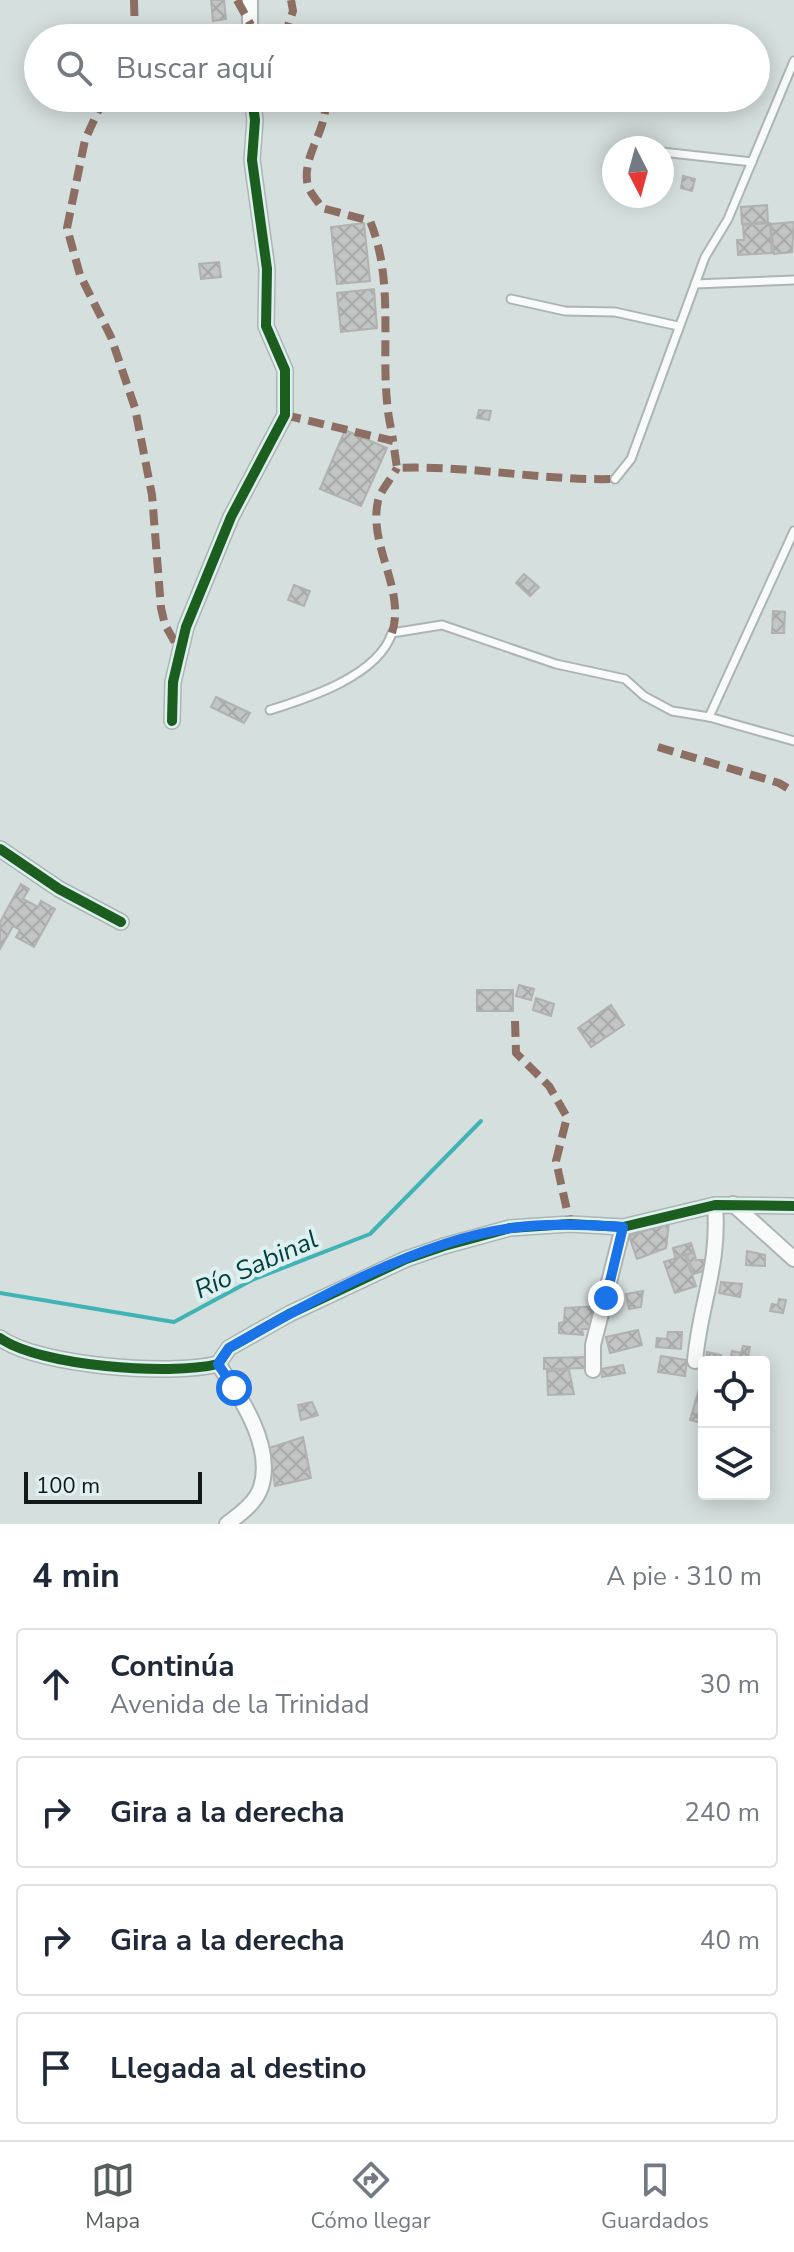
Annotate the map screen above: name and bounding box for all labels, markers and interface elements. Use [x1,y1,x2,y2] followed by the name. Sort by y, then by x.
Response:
[24,24,770,112] search box
[52,46,96,90] icon: search
[116,48,273,89] text: Buscar aquí
[602,136,674,208] north arrow
[189,1222,324,1307] water label: Río Sabinal
[588,1280,624,1316] route end
[698,1356,770,1500] map controls
[698,1356,770,1428] button: locate
[216,1370,252,1406] route start
[698,1428,770,1500] button: layers
[24,1468,202,1504] scale bar
[36,1471,100,1501] text: 100 m
[32,1553,120,1599] text: 4 min
[606,1559,762,1594] text: A pie · 310 m
[110,1646,235,1687] text: Continúa
[34,1662,78,1706] icon: ahead
[700,1667,760,1702] text: 30 m
[110,1687,369,1722] text: Avenida de la Trinidad
[34,1790,78,1834] icon: right
[110,1792,345,1833] text: Gira a la derecha
[684,1795,760,1830] text: 240 m
[34,1918,78,1962] icon: right
[110,1920,345,1961] text: Gira a la derecha
[700,1923,760,1958] text: 40 m
[34,2046,78,2090] icon: arrive
[110,2048,366,2089] text: Llegada al destino
[85,2158,140,2236] tab: Mapa
[311,2158,431,2236] tab: Cómo llegar
[601,2158,709,2236] tab: Guardados

